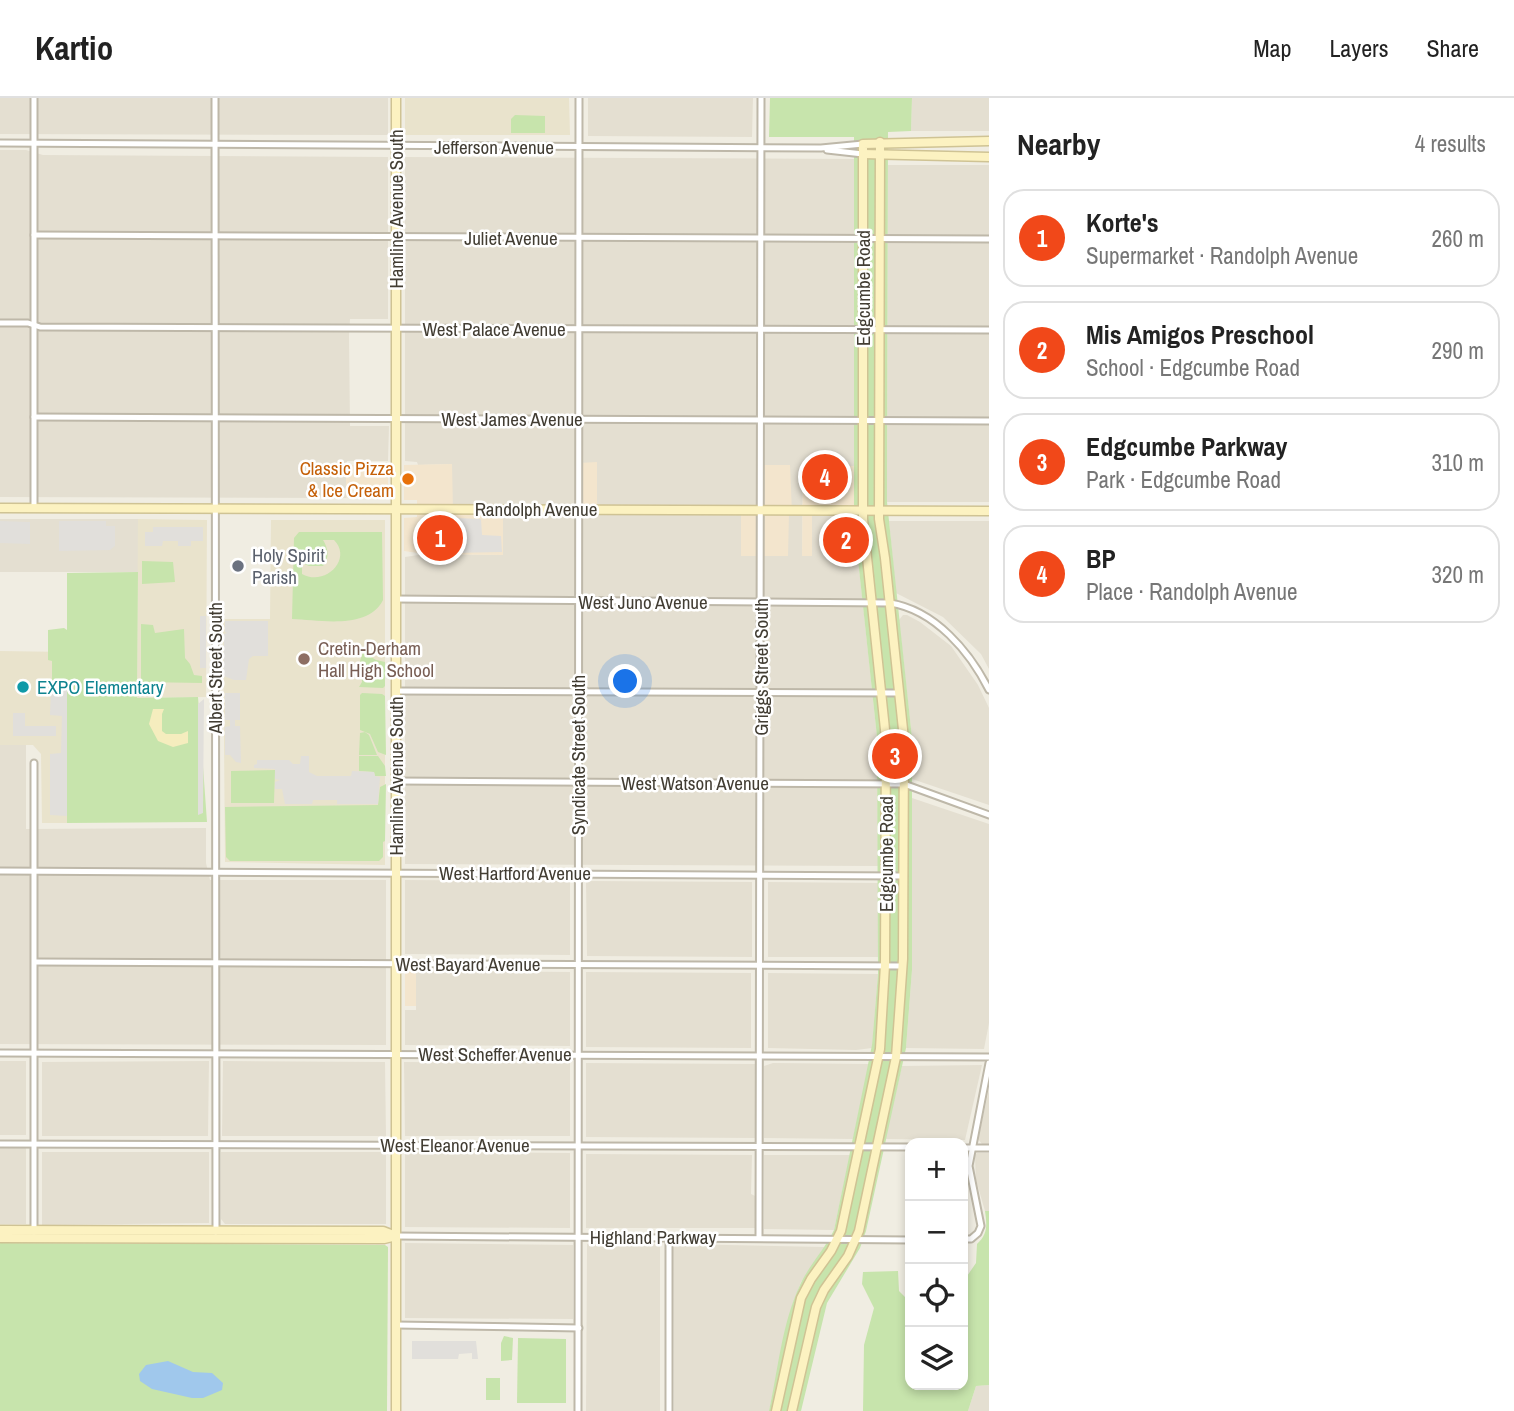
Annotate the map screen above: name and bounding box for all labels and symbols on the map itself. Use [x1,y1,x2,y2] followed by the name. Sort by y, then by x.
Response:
[383,129,409,289] street label: Hamline Avenue South
[434,134,554,160] street label: Jefferson Avenue
[464,225,558,251] street label: Juliet Avenue
[850,230,876,346] street label: Edgcumbe Road
[422,316,566,342] street label: West Palace Avenue
[441,406,583,432] street label: West James Avenue
[802,451,848,503] pin: 4
[300,455,394,503] place label: Classic Pizza & Ice Cream
[400,471,416,487] marker: Classic Pizza & Ice Cream
[475,496,597,522] street label: Randolph Avenue
[417,512,463,564] pin: 1
[823,514,869,566] pin: 2
[252,542,325,590] place label: Holy Spirit Parish
[230,558,246,574] marker: Holy Spirit Parish
[578,589,708,615] street label: West Juno Avenue
[748,598,774,736] street label: Griggs Street South
[202,602,228,735] street label: Albert Street South
[318,635,434,683] place label: Cretin-Derham Hall High School
[296,651,312,667] marker: Cretin-Derham Hall High School
[608,664,642,698] your location
[37,674,164,700] place label: EXPO Elementary
[565,675,591,835] street label: Syndicate Street South
[15,679,31,695] marker: EXPO Elementary
[383,696,409,856] street label: Hamline Avenue South
[872,730,918,782] pin: 3
[621,770,769,796] street label: West Watson Avenue
[873,796,899,912] street label: Edgcumbe Road
[439,860,591,886] street label: West Hartford Avenue
[396,951,540,977] street label: West Bayard Avenue
[418,1041,572,1067] street label: West Scheffer Avenue
[380,1132,530,1158] street label: West Eleanor Avenue
[590,1224,716,1250] street label: Highland Parkway

